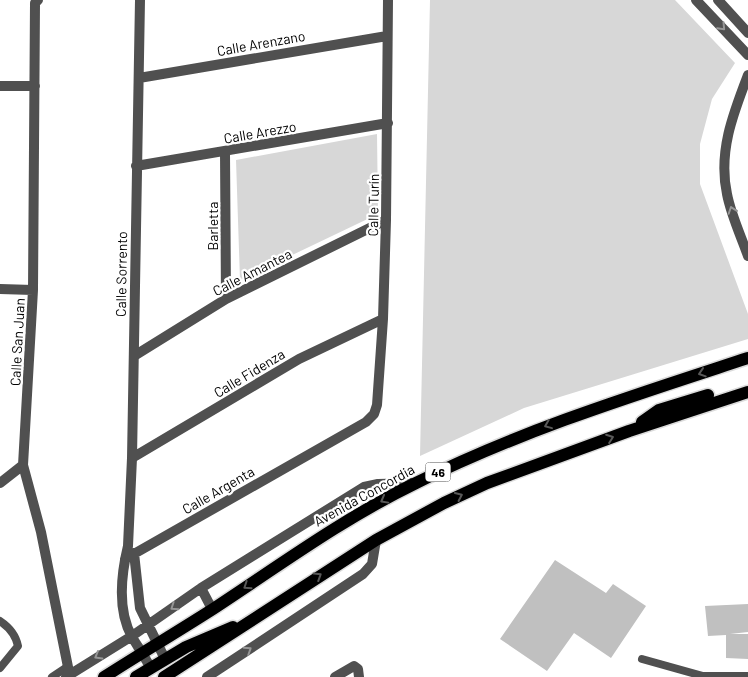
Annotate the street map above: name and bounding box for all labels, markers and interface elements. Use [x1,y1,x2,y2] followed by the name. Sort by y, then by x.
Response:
[716,22,725,31] one-way arrow
[216,27,306,59] street label: Calle Arenzano
[222,117,298,147] street label: Calle Arezzo
[364,173,382,237] street label: Calle Turín
[204,202,221,250] street label: Barletta
[728,207,738,215] one-way arrow
[112,231,130,317] street label: Calle Sorrento
[210,245,294,299] street label: Calle Amantea
[6,298,28,386] street label: Calle San Juan
[210,345,288,401] street label: Calle Fidenza
[698,367,706,377] one-way arrow
[544,419,553,430] one-way arrow
[606,434,614,444] one-way arrow
[311,460,417,530] street label: Avenida Concordia
[426,462,450,482] road number: 46
[179,463,257,517] street label: Calle Argenta
[454,492,463,502] one-way arrow
[381,494,390,504] one-way arrow
[312,573,321,583] one-way arrow
[243,580,252,589] one-way arrow
[170,601,180,610] one-way arrow
[243,647,252,657] one-way arrow
[95,650,104,660] one-way arrow

